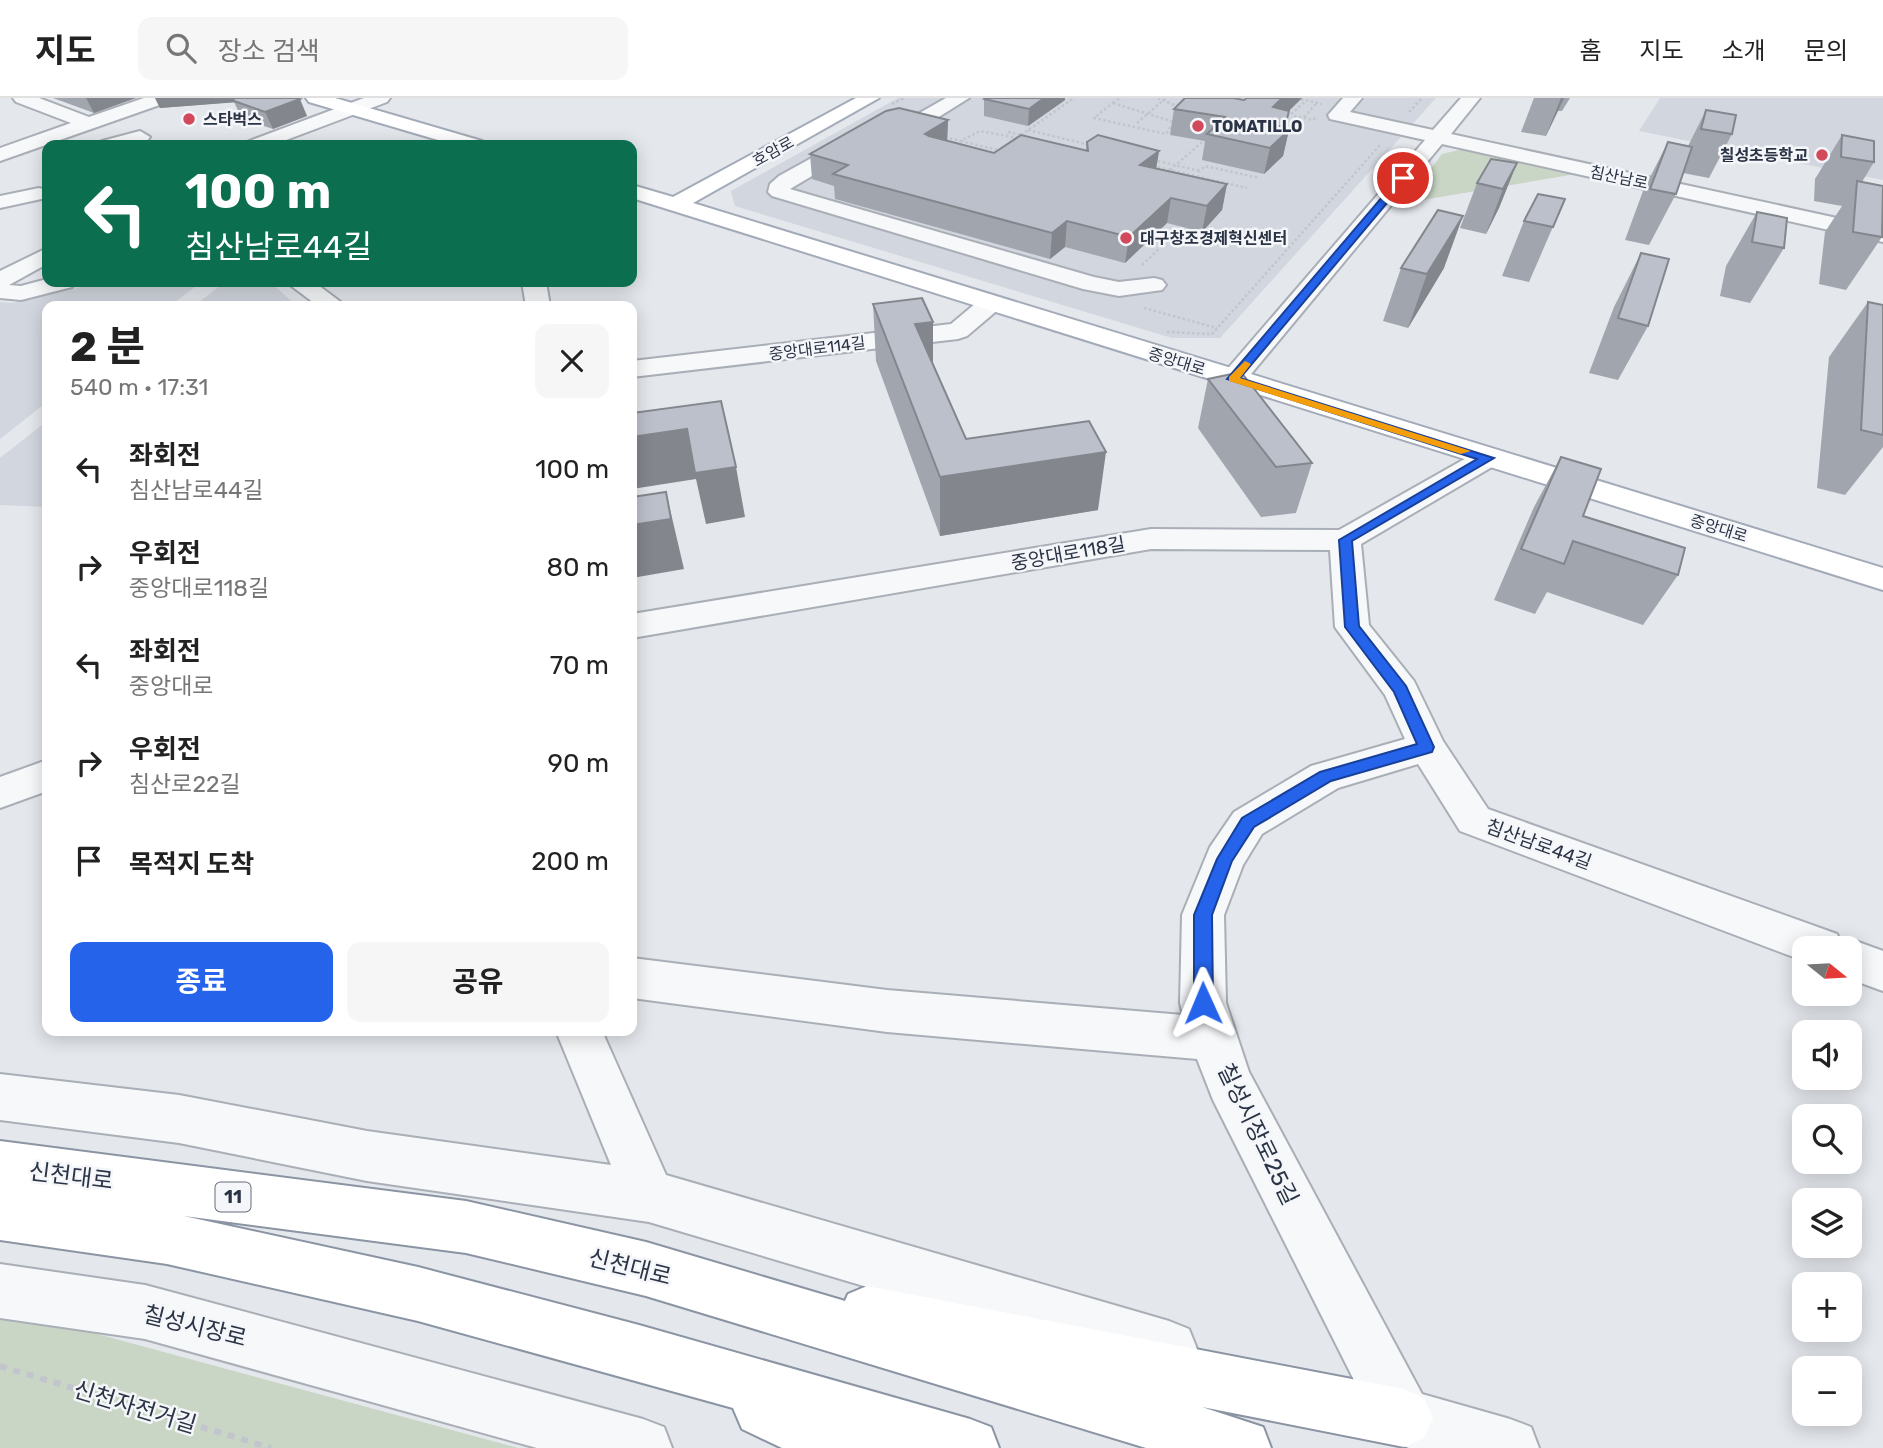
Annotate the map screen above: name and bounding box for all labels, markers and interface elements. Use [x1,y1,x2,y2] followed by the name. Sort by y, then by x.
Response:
[138,17,628,80] search box
[162,29,200,67] icon: search
[35,31,96,70] text: 지도
[218,36,320,67] text: 장소 검색
[1579,37,1601,65] text: 홈
[1639,37,1684,65] text: 지도
[1722,37,1766,65] text: 소개
[1804,37,1848,65] text: 문의
[203,110,262,129] place label: 스타벅스
[181,111,197,127] marker: 스타벅스
[1212,117,1303,136] place label: TOMATILLO
[1190,118,1206,134] marker: TOMATILLO
[749,132,797,170] street label: 호암로
[1720,146,1808,165] place label: 칠성초등학교
[1814,147,1830,163] marker: 칠성초등학교
[1373,148,1433,208] pin
[1384,159,1422,197] icon: arrive
[185,162,331,220] text: 100 m
[1588,162,1650,193] street label: 침산남로
[70,168,161,259] icon: left
[185,228,372,266] text: 침산남로44길
[1140,229,1287,248] place label: 대구창조경제혁신센터
[1118,230,1134,246] marker: 대구창조경제혁신센터
[70,322,145,372] text: 2 분
[535,324,609,398] button: close
[768,333,866,364] street label: 중앙대로114길
[1146,344,1208,379] street label: 중앙대로
[70,373,208,401] text: 540 m · 17:31
[129,440,201,471] text: 좌회전
[70,450,108,488] icon: left
[535,454,609,485] text: 100 m
[129,476,263,504] text: 침산남로44길
[1688,511,1750,546] street label: 중앙대로
[1009,532,1127,575] street label: 중앙대로118길
[129,538,201,569] text: 우회전
[70,548,108,586] icon: right
[546,552,609,583] text: 80 m
[129,574,269,602] text: 중앙대로118길
[129,636,201,667] text: 좌회전
[70,646,108,684] icon: left
[550,650,609,681] text: 70 m
[129,672,214,700] text: 중앙대로
[129,734,201,765] text: 우회전
[70,744,108,782] icon: right
[548,748,609,779] text: 90 m
[129,770,241,798] text: 침산로22길
[1483,815,1595,874] street label: 침산남로44길
[70,842,108,880] icon: arrive
[531,846,609,877] text: 200 m
[129,849,254,880] text: 목적지 도착
[1792,936,1862,1006] north arrow
[1792,936,1862,1426] map controls
[70,942,333,1022] button: 종료
[347,942,609,1022] button: 공유
[1166,966,1240,1040] position arrow
[1792,1020,1862,1090] button: sound
[1212,1059,1304,1209] street label: 칠성시장로25길
[1792,1104,1862,1174] button: search
[27,1157,115,1195] street label: 신천대로
[216,1182,250,1212] road number: 11
[1792,1188,1862,1258] button: layers
[586,1243,674,1291] street label: 신천대로
[1792,1272,1862,1342] button: +
[140,1300,250,1352] street label: 칠성시장로
[1792,1356,1862,1426] button: −
[70,1375,200,1439] street label: 신천자전거길

